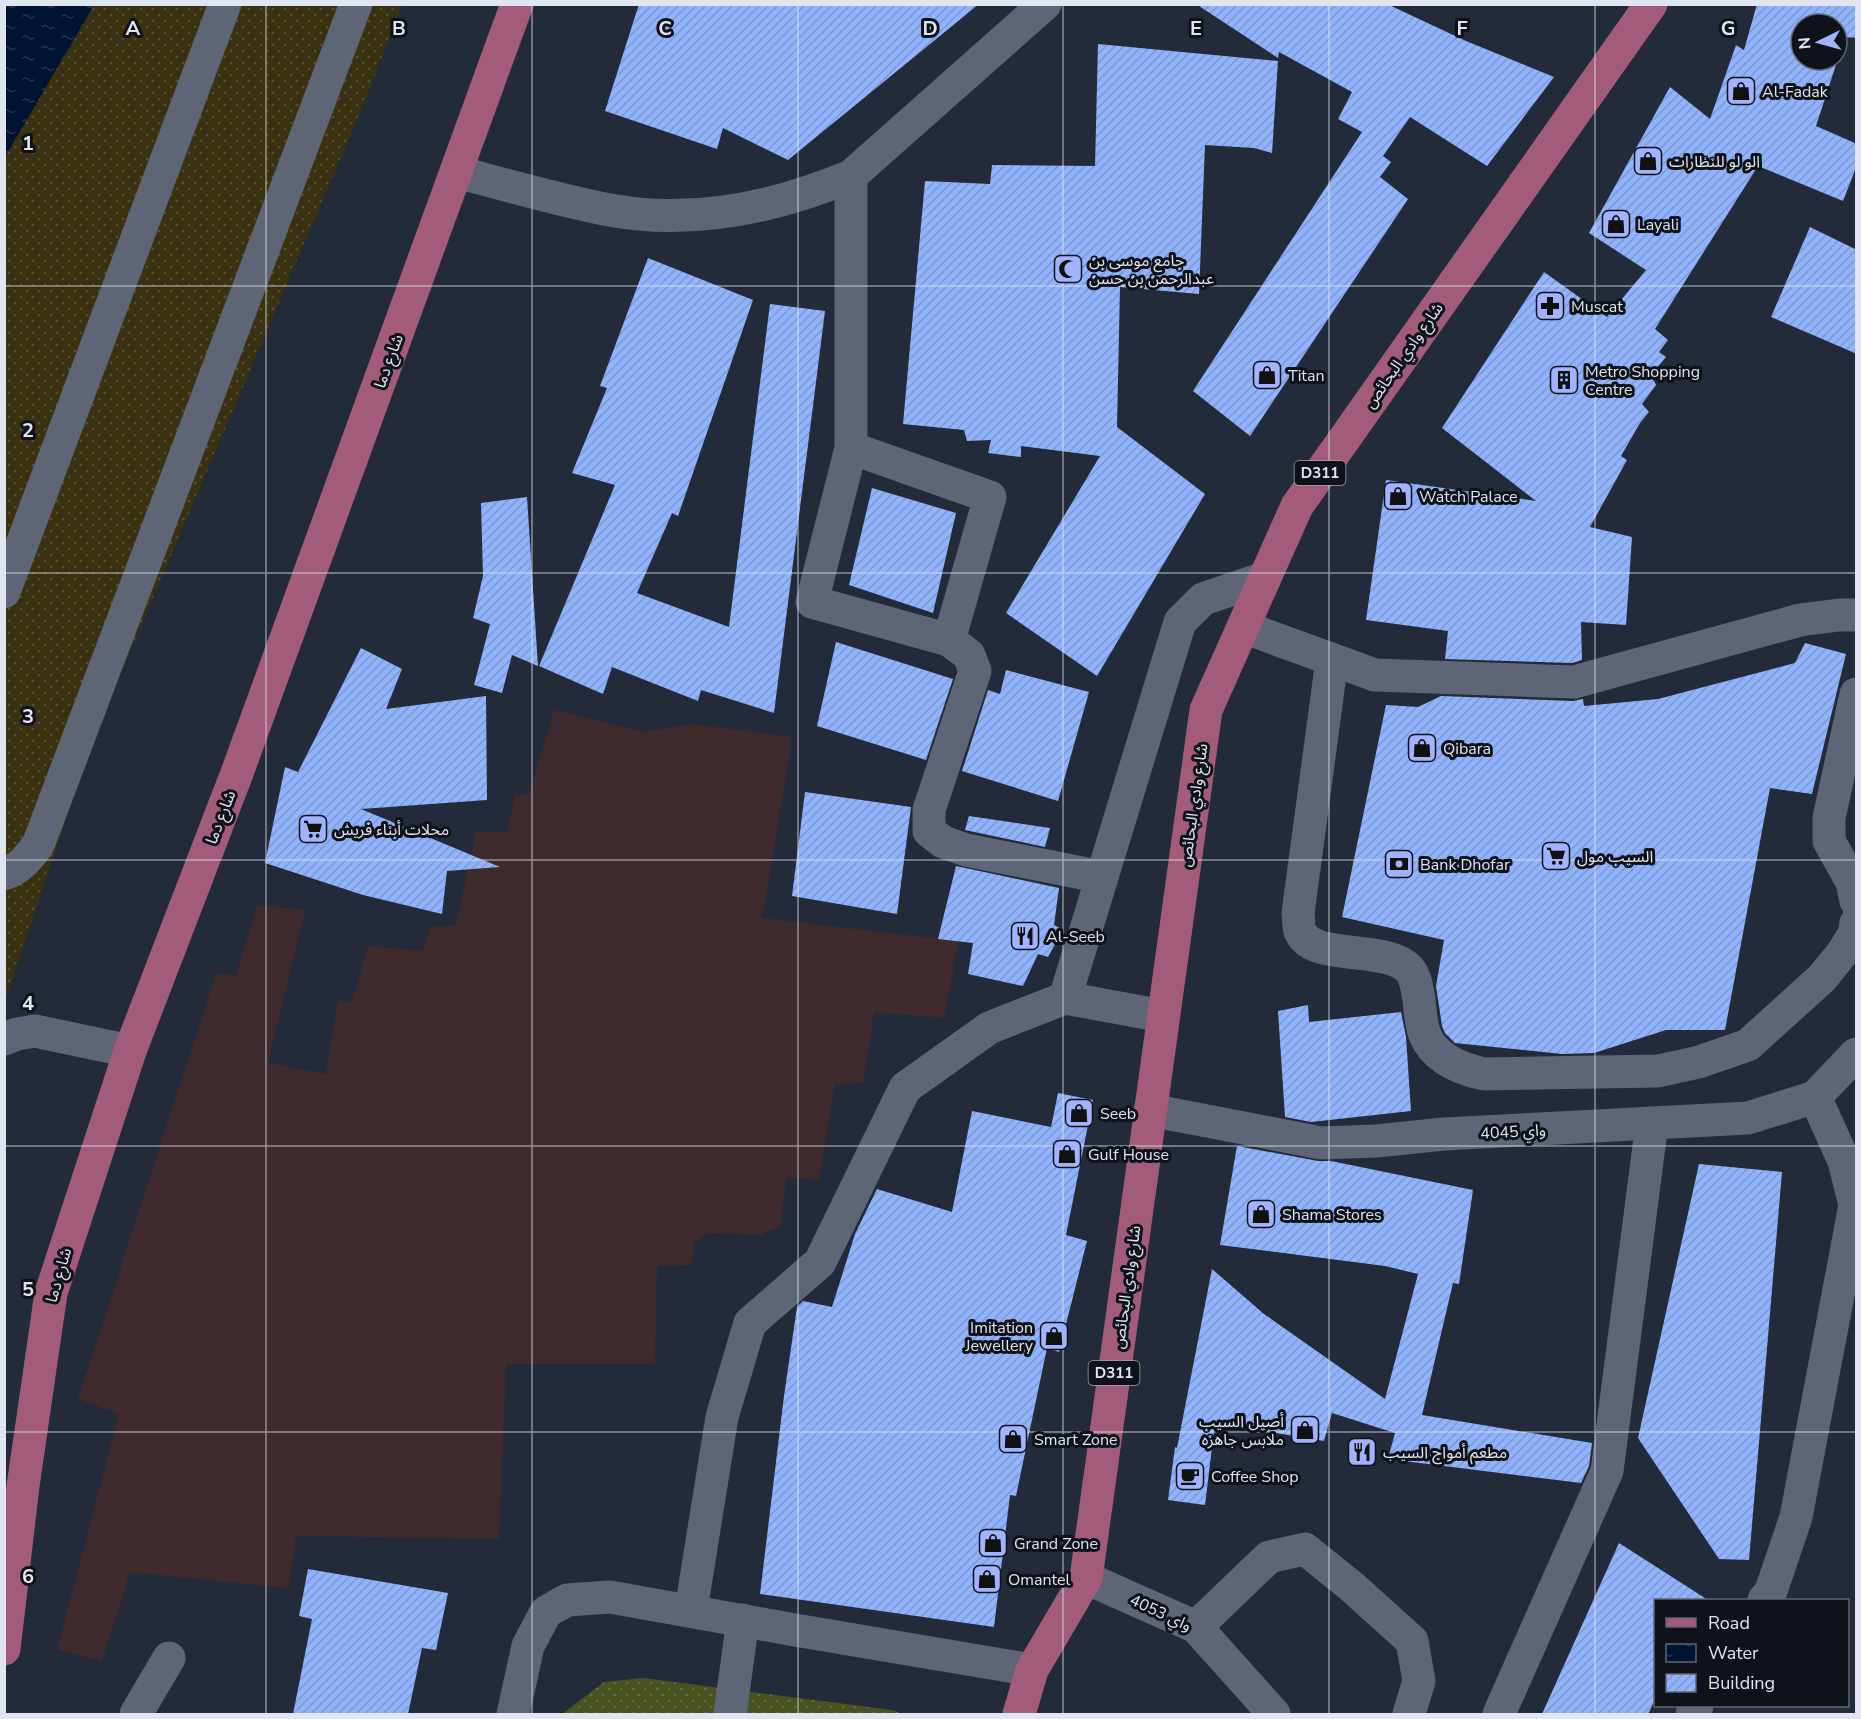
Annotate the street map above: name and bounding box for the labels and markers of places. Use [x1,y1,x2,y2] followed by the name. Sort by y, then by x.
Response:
[1725,75,1757,107] shop icon: Al-Fadak
[1762,81,1829,103] place label: Al-Fadak
[1632,145,1664,177] shop icon: الو لو للنظارات
[1669,151,1760,173] place label: الو لو للنظارات
[1600,208,1632,240] shop icon: Layali
[1637,214,1679,236] place label: Layali
[1089,250,1214,290] place label: جامع موسى بن عبدالرحمن بن حسن
[1052,253,1084,285] mosque icon: جامع موسى بن عبدالرحمن بن حسن
[1534,290,1566,322] pharmacy icon: Muscat
[1571,296,1623,318] place label: Muscat
[1251,359,1283,391] shop icon: Titan
[1585,361,1700,401] place label: Metro Shopping Centre
[1548,364,1580,396] building icon: Metro Shopping Centre
[1288,365,1325,387] place label: Titan
[1382,480,1414,512] shop icon: Watch Palace
[1419,486,1518,508] place label: Watch Palace
[1406,732,1438,764] shop icon: Qibara
[1443,738,1491,760] place label: Qibara
[297,813,329,845] supermarket icon: محلات أبناء فريش
[334,819,449,841] place label: محلات أبناء فريش
[1540,840,1572,872] supermarket icon: السيب مول
[1577,846,1653,868] place label: السيب مول
[1383,848,1415,880] bank icon: Bank Dhofar
[1420,854,1510,876] place label: Bank Dhofar
[1009,920,1041,952] restaurant icon: Al-Seeb
[1046,926,1105,948] place label: Al-Seeb
[1063,1097,1095,1129] shop icon: Seeb
[1100,1103,1136,1125] place label: Seeb
[1051,1138,1083,1170] shop icon: Gulf House
[1088,1144,1169,1166] place label: Gulf House
[1245,1198,1277,1230] shop icon: Shama Stores
[1282,1204,1382,1226] place label: Shama Stores
[964,1317,1034,1357] place label: Imitation Jewellery
[1038,1320,1070,1352] shop icon: Imitation Jewellery
[1199,1411,1284,1451] place label: أصيل السيب ملابس جاهزه
[1289,1414,1321,1446] shop icon: أصيل السيب ملابس جاهزه
[997,1423,1029,1455] shop icon: Smart Zone
[1034,1429,1118,1451] place label: Smart Zone
[1346,1436,1378,1468] restaurant icon: مطعم أمواج السيب
[1383,1442,1507,1465] place label: مطعم أمواج السيب
[1174,1460,1206,1492] cafe icon: Coffee Shop
[1211,1466,1299,1488] place label: Coffee Shop
[977,1527,1009,1559] shop icon: Grand Zone
[1014,1533,1098,1555] place label: Grand Zone
[971,1563,1003,1595] shop icon: Omantel
[1008,1569,1071,1591] place label: Omantel

